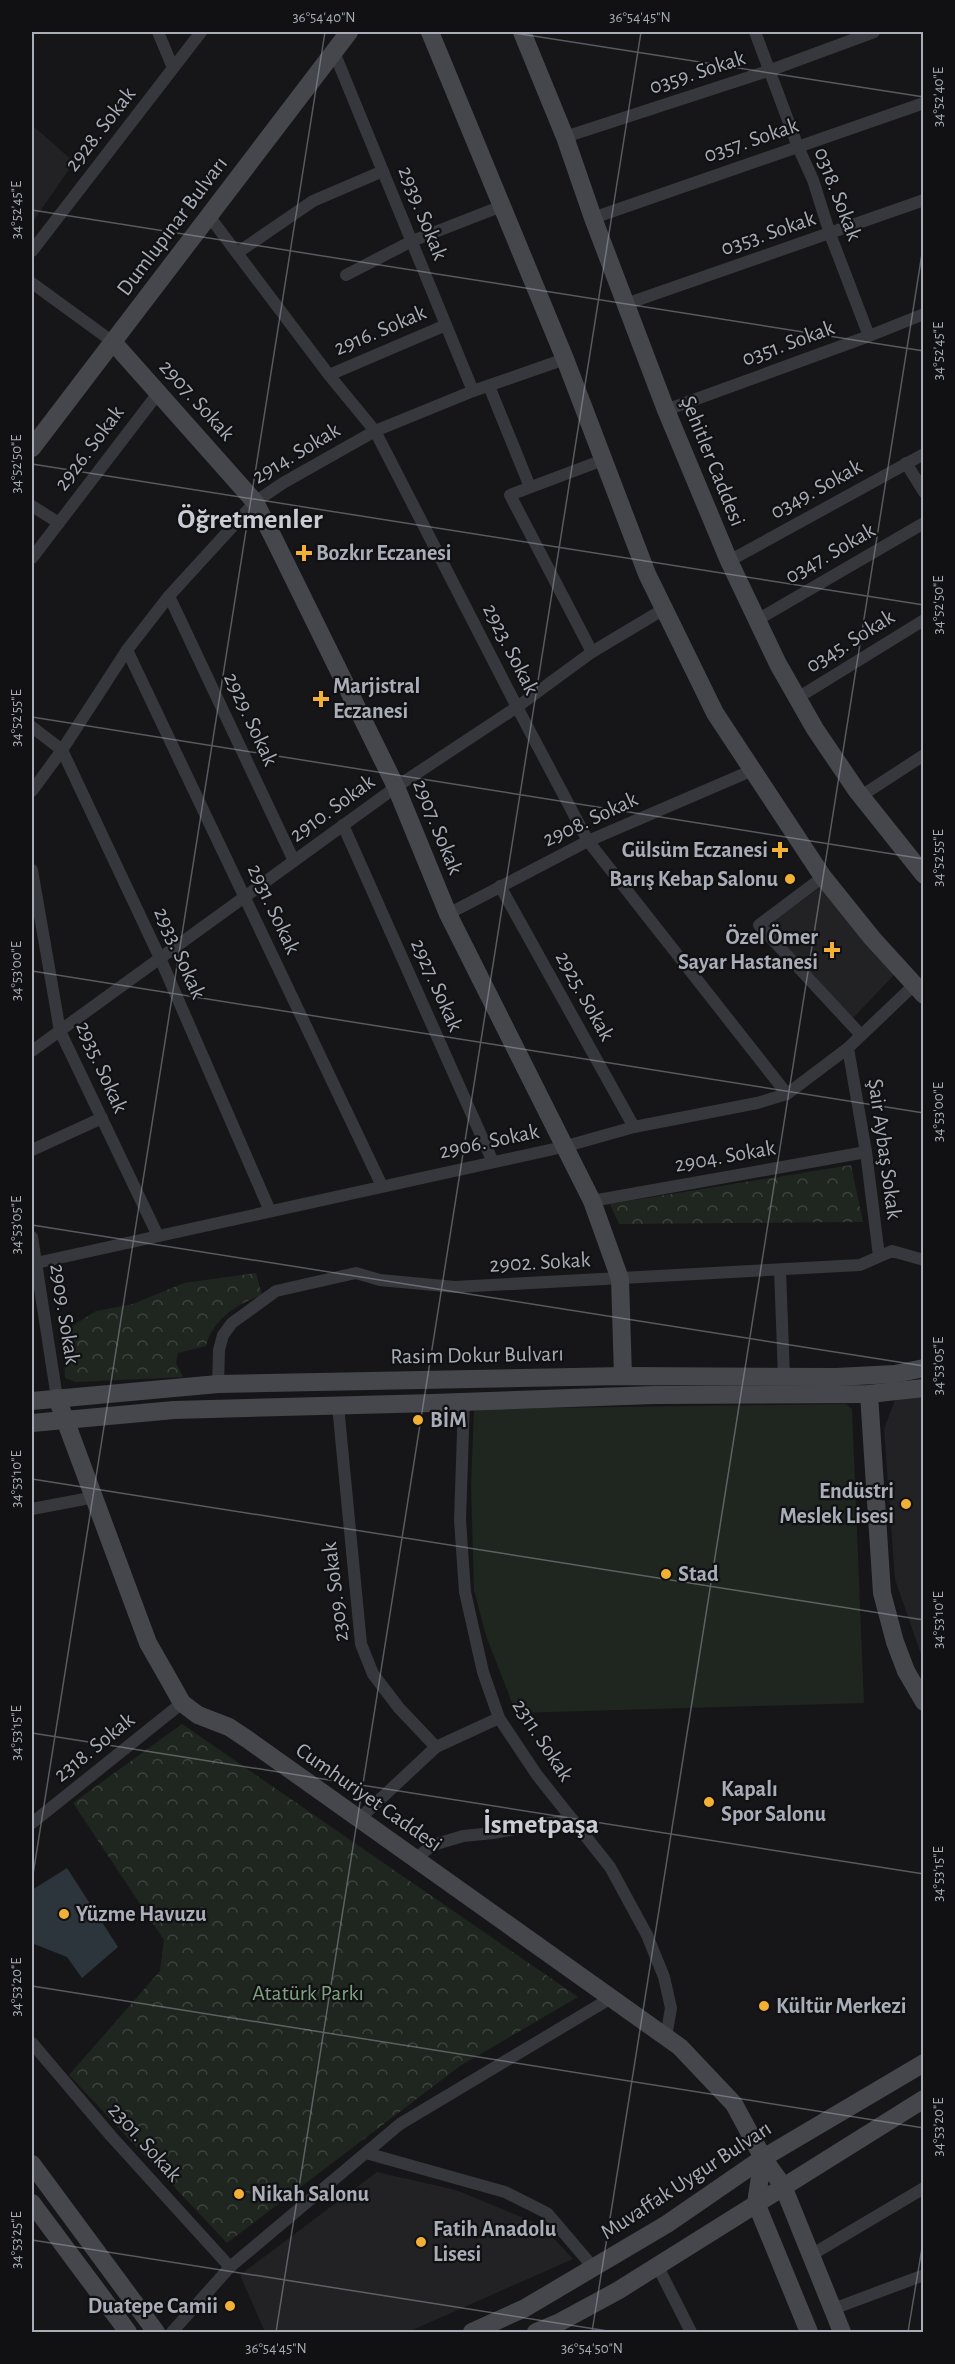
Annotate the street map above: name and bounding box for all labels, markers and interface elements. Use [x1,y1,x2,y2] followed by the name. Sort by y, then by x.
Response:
[292,10,356,25] text: 36°54'40"N
[609,10,671,25] text: 36°54'45"N
[646,46,748,98] street label: 0359. Sokak
[931,67,946,127] text: 34°52'40"E
[61,83,139,175] street label: 2928. Sokak
[701,114,801,166] street label: 0357. Sokak
[810,144,866,244] street label: 0318. Sokak
[113,152,231,300] street label: Dumlupınar Bulvarı
[394,163,452,263] street label: 2939. Sokak
[9,181,24,239] text: 34°52'45"E
[718,207,818,259] street label: 0353. Sokak
[331,301,429,359] street label: 2916. Sokak
[739,316,837,370] street label: 0351. Sokak
[931,322,946,380] text: 34°52'45"E
[155,355,239,445] street label: 2907. Sokak
[677,393,749,529] street label: Şehitler Caddesi
[50,401,128,495] street label: 2926. Sokak
[248,418,344,488] street label: 2914. Sokak
[9,435,24,494] text: 34°52'50"E
[767,455,865,523] street label: 0349. Sokak
[177,504,323,534] district label: Öğretmenler
[781,519,879,587] street label: 0347. Sokak
[316,542,452,564] place label: Bozkır Eczanesi
[297,546,311,560] marker: Bozkır Eczanesi
[931,576,946,635] text: 34°52'50"E
[479,600,543,698] street label: 2923. Sokak
[802,605,898,677] street label: 0345. Sokak
[220,669,282,769] street label: 2929. Sokak
[333,675,420,722] place label: Marjistral Eczanesi
[9,689,24,747] text: 34°52'55"E
[314,692,328,706] marker: Marjistral Eczanesi
[286,770,378,846] street label: 2910. Sokak
[409,776,467,878] street label: 2907. Sokak
[539,788,641,850] street label: 2908. Sokak
[931,829,946,887] text: 34°52'55"E
[622,839,768,861] place label: Gülsüm Eczanesi
[773,843,787,857] marker: Gülsüm Eczanesi
[244,861,304,957] street label: 2931. Sokak
[609,868,779,890] place label: Barış Kebap Salonu
[783,872,797,886] marker: Barış Kebap Salonu
[150,904,210,1002] street label: 2933. Sokak
[678,924,818,974] place label: Özel Ömer Sayar Hastanesi
[407,935,467,1035] street label: 2927. Sokak
[9,941,24,1001] text: 34°53'00"E
[823,941,841,959] marker: Özel Ömer Sayar Hastanesi
[551,947,619,1045] street label: 2925. Sokak
[72,1018,132,1116] street label: 2935. Sokak
[864,1077,906,1221] street label: Şair Aybaş Sokak
[931,1082,946,1142] text: 34°53'00"E
[437,1120,541,1162] street label: 2906. Sokak
[673,1136,777,1176] street label: 2904. Sokak
[9,1196,24,1254] text: 34°53'05"E
[489,1248,591,1276] street label: 2902. Sokak
[46,1262,84,1366] street label: 2909. Sokak
[931,1337,946,1395] text: 34°53'05"E
[390,1342,564,1368] street label: Rasim Dokur Bulvarı
[430,1406,467,1431] place label: BİM
[411,1413,425,1427] marker: BİM
[9,1450,24,1508] text: 34°53'10"E
[779,1480,894,1527] place label: Endüstri Meslek Lisesi
[899,1497,913,1511] marker: Endüstri Meslek Lisesi
[318,1541,352,1643] street label: 2309. Sokak
[678,1563,719,1585] place label: Stad
[659,1567,673,1581] marker: Stad
[931,1591,946,1649] text: 34°53'10"E
[508,1695,578,1785] street label: 2311. Sokak
[9,1705,24,1761] text: 34°53'15"E
[50,1708,138,1786] street label: 2318. Sokak
[292,1739,446,1855] street label: Cumhuriyet Caddesi
[721,1778,826,1825] place label: Kapalı Spor Salonu
[702,1795,716,1809] marker: Kapalı Spor Salonu
[483,1809,599,1839] district label: İsmetpaşa
[931,1846,946,1902] text: 34°53'15"E
[76,1903,207,1925] place label: Yüzme Havuzu
[57,1907,71,1921] marker: Yüzme Havuzu
[9,1958,24,2016] text: 34°53'20"E
[252,1982,364,2004] park label: Atatürk Parkı
[776,1995,907,2017] place label: Kültür Merkezi
[757,1999,771,2013] marker: Kültür Merkezi
[104,2098,186,2186] street label: 2301. Sokak
[931,2098,946,2156] text: 34°53'20"E
[597,2117,775,2243] street label: Muvaffak Uygur Bulvarı
[251,2183,370,2205] place label: Nikah Salonu
[232,2187,246,2201] marker: Nikah Salonu
[9,2211,24,2269] text: 34°53'25"E
[433,2218,557,2265] place label: Fatih Anadolu Lisesi
[414,2235,428,2249] marker: Fatih Anadolu Lisesi
[88,2295,218,2317] place label: Duatepe Camii
[223,2299,237,2313] marker: Duatepe Camii
[245,2341,307,2356] text: 36°54'45"N
[561,2341,623,2356] text: 36°54'50"N

